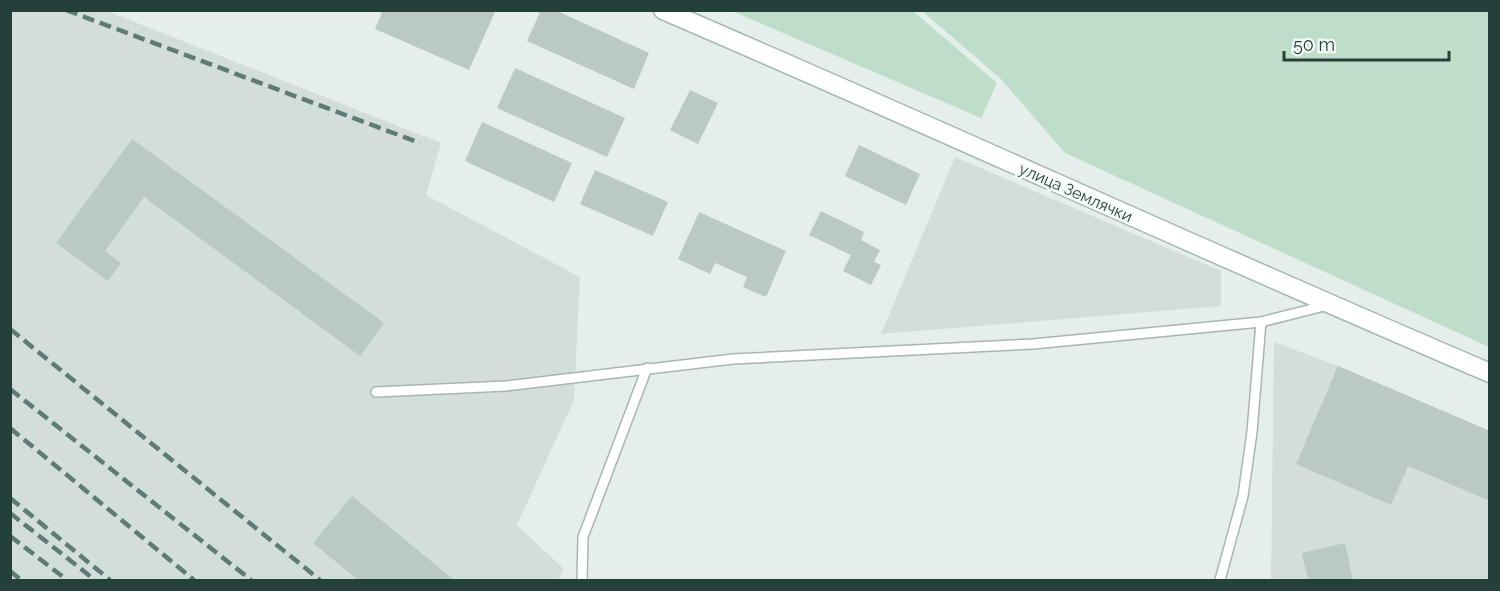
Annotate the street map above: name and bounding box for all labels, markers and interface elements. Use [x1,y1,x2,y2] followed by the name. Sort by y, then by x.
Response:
[1284,24,1449,62] scale bar
[1293,34,1335,55] text: 50 m
[1016,159,1135,226] street label: улица Землячки

